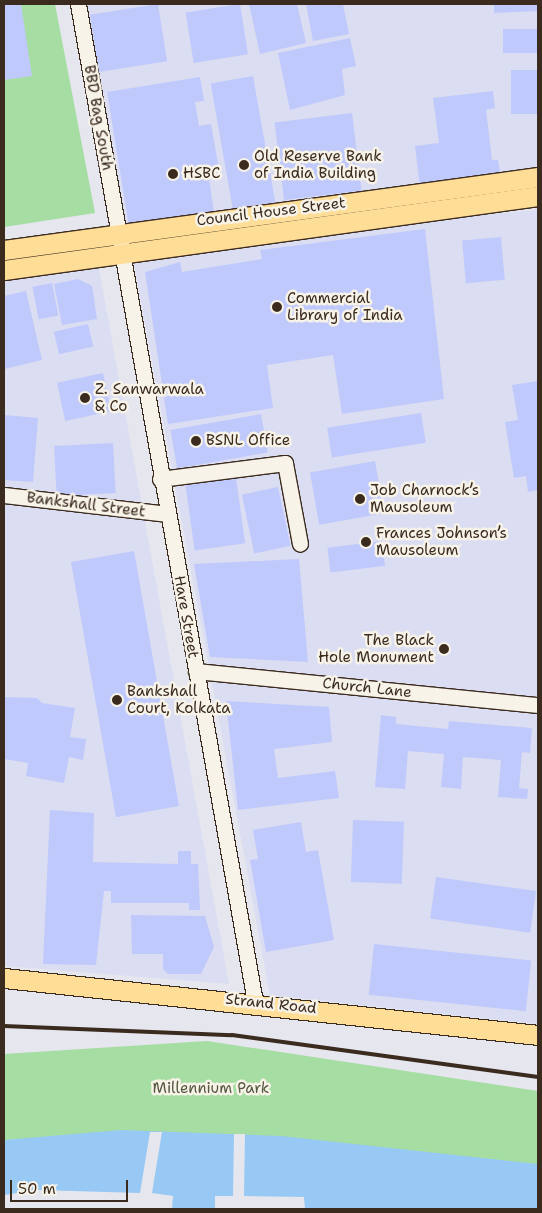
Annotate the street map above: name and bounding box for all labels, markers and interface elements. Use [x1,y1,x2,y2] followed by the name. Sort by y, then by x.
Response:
[80,64,116,172] street label: BBD Bag South
[254,147,382,182] place label: Old Reserve Bank of India Building
[238,159,250,171] marker: Old Reserve Bank of India Building
[183,165,220,183] place label: HSBC
[167,168,179,180] marker: HSBC
[196,194,346,230] street label: Council House Street
[287,289,403,324] place label: Commercial Library of India
[271,301,283,313] marker: Commercial Library of India
[95,380,204,415] place label: Z. Sanwarwala & Co
[79,392,91,404] marker: Z. Sanwarwala & Co
[206,432,290,450] place label: BSNL Office
[190,435,202,447] marker: BSNL Office
[370,481,479,516] place label: Job Charnock’s Mausoleum
[26,489,146,521] street label: Bankshall Street
[354,493,366,505] marker: Job Charnock’s Mausoleum
[376,524,507,559] place label: Frances Johnson’s Mausoleum
[360,536,372,548] marker: Frances Johnson’s Mausoleum
[170,574,202,660] street label: Hare Street
[318,631,434,666] place label: The Black Hole Monument
[438,643,450,655] marker: The Black Hole Monument
[321,674,413,702] street label: Church Lane
[127,682,231,717] place label: Bankshall Court, Kolkata
[111,694,123,706] marker: Bankshall Court, Kolkata
[225,990,317,1018] street label: Strand Road
[153,1080,269,1098] park label: Millennium Park
[12,1170,130,1202] scale bar
[18,1179,56,1199] text: 50 m

